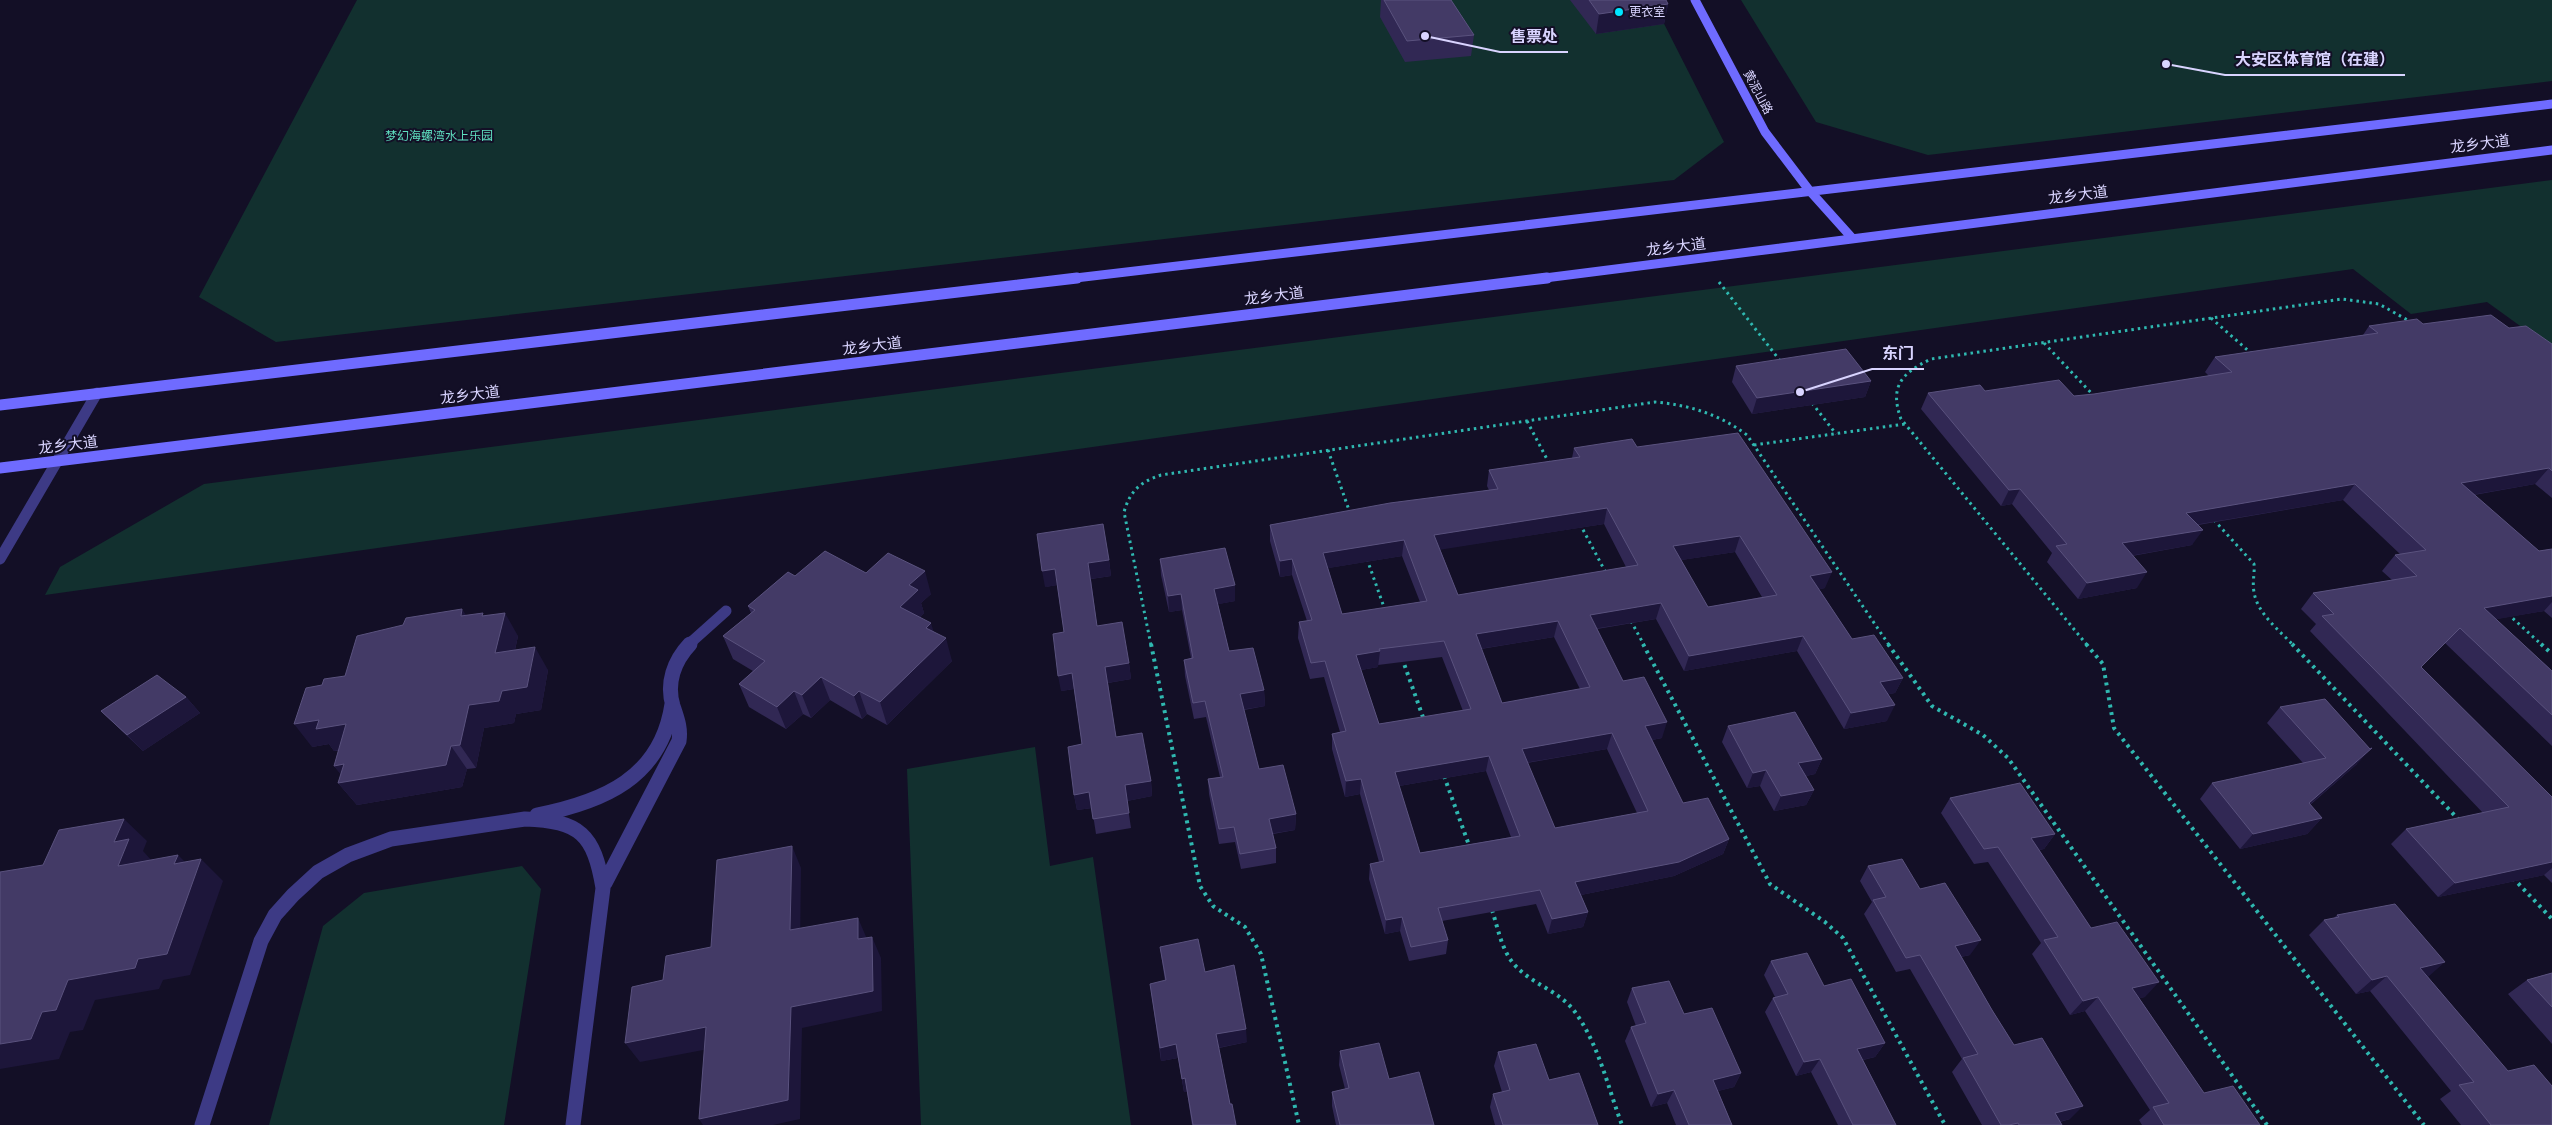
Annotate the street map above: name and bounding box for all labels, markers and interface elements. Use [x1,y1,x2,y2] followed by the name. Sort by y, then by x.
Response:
[1629,4,1665,19] place label: 更衣室
[1613,6,1625,18] marker: 更衣室
[1500,21,1568,52] callout: 售票处
[1510,26,1558,46] text: 售票处
[2225,44,2405,75] callout: 大安区体育馆（在建）
[2235,49,2395,69] text: 大安区体育馆（在建）
[1741,67,1776,116] street label: 黄泥山路
[385,128,493,143] park label: 梦幻海螺湾水上乐园
[2449,130,2511,156] street label: 龙乡大道
[2047,181,2109,207] street label: 龙乡大道
[1645,233,1707,259] street label: 龙乡大道
[1243,282,1305,308] street label: 龙乡大道
[841,332,903,358] street label: 龙乡大道
[1872,338,1924,369] callout: 东门
[1882,343,1914,363] text: 东门
[439,381,501,407] street label: 龙乡大道
[37,431,99,457] street label: 龙乡大道

